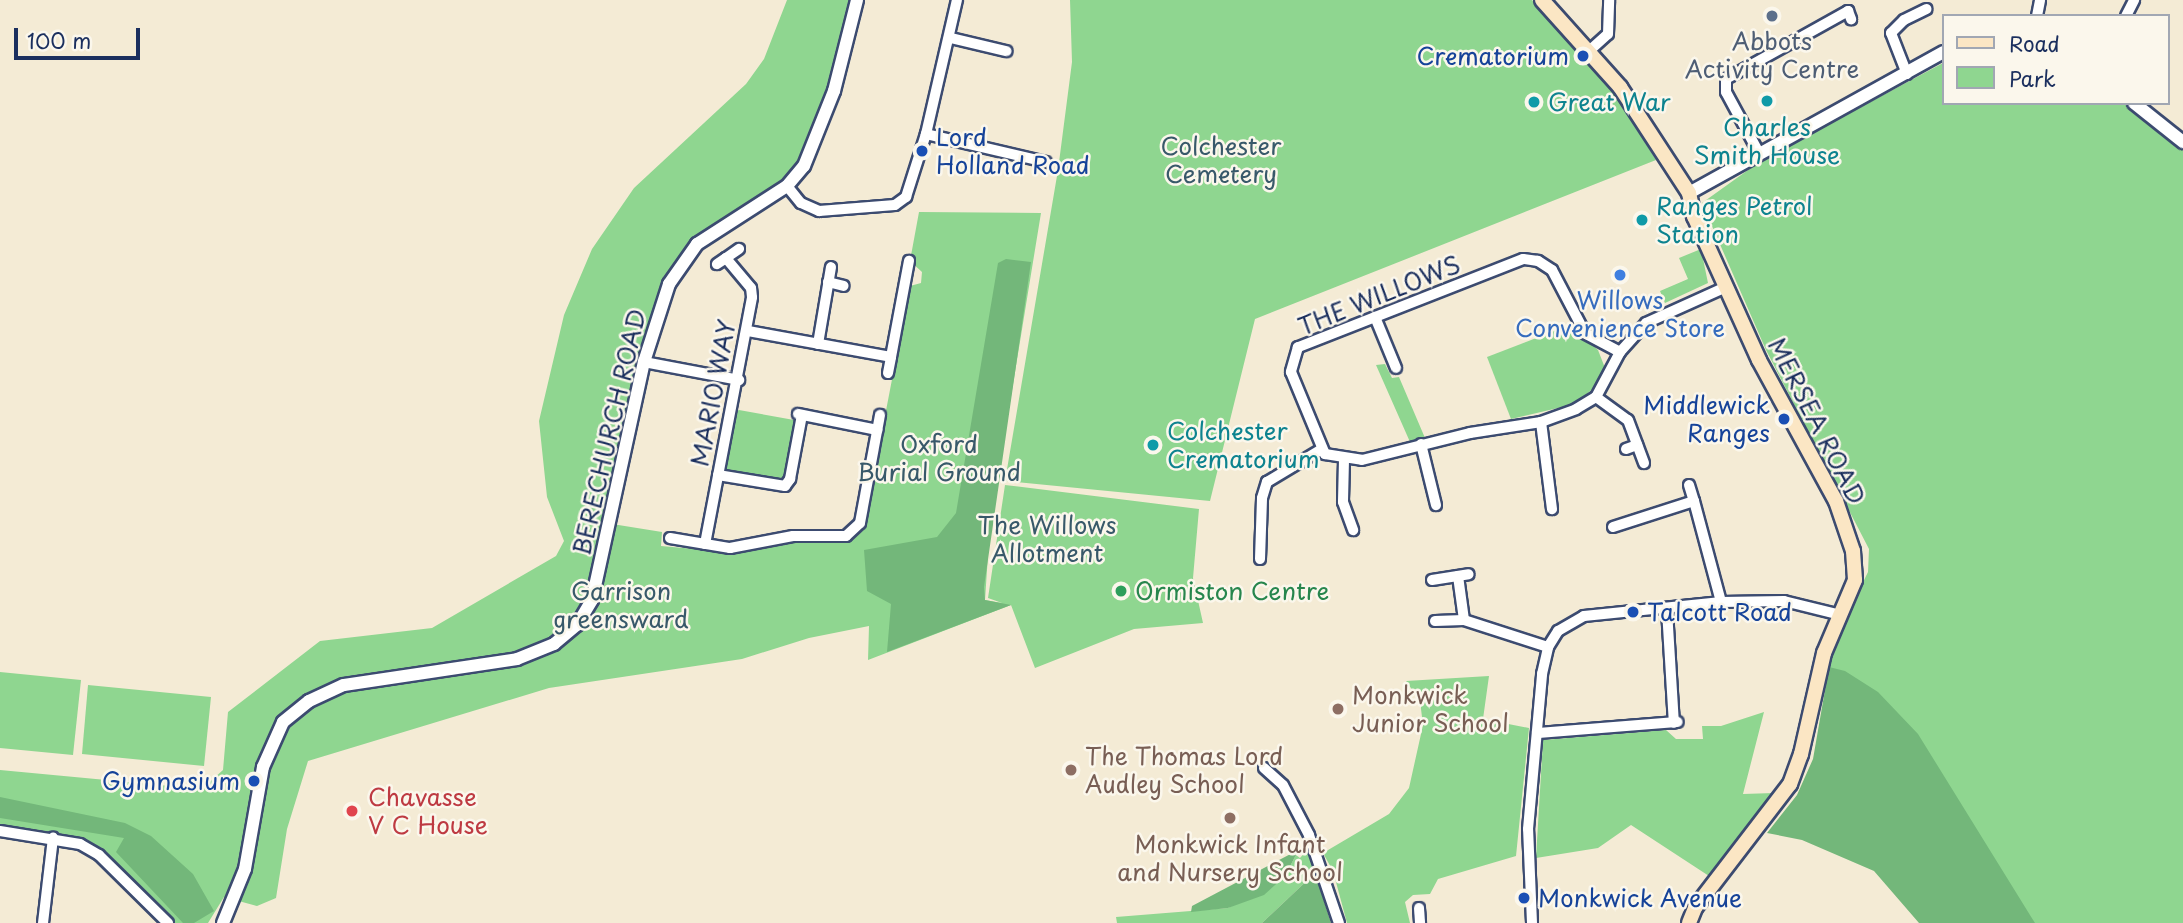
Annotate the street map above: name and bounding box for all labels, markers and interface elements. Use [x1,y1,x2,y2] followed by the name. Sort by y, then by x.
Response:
[1764,8,1780,24] marker: Abbots Activity Centre
[18,14,144,58] scale bar
[1941,14,2169,105] legend
[27,24,91,56] text: 100 m
[1684,27,1860,83] place label: Abbots Activity Centre
[2009,27,2060,59] text: Road
[1416,42,1569,70] place label: Crematorium
[1575,48,1591,64] marker: Crematorium
[2009,62,2056,94] text: Park
[1548,88,1672,116] place label: Great War
[1759,93,1775,109] marker: Charles Smith House
[1526,94,1542,110] marker: Great War
[1694,113,1840,169] place label: Charles Smith House
[936,123,1091,179] place label: Lord Holland Road
[1161,132,1281,188] park label: Colchester Cemetery
[914,143,930,159] marker: Lord Holland Road
[1656,192,1813,248] place label: Ranges Petrol Station
[1634,212,1650,228] marker: Ranges Petrol Station
[1293,249,1465,341] street label: THE WILLOWS
[1612,267,1628,283] marker: Willows Convenience Store
[1514,286,1726,342] place label: Willows Convenience Store
[567,306,651,558] street label: BERECHURCH ROAD
[685,316,741,470] street label: MARIO WAY
[1763,333,1871,509] street label: MERSEA ROAD
[1643,391,1770,447] place label: Middlewick Ranges
[1776,411,1792,427] marker: Middlewick Ranges
[1167,417,1320,473] place label: Colchester Crematorium
[857,430,1021,486] park label: Oxford Burial Ground
[1145,437,1161,453] marker: Colchester Crematorium
[978,511,1116,567] park label: The Willows Allotment
[553,577,689,633] park label: Garrison greensward
[1135,577,1329,605] place label: Ormiston Centre
[1113,583,1129,599] marker: Ormiston Centre
[1647,598,1792,626] place label: Talcott Road
[1625,604,1641,620] marker: Talcott Road
[1352,681,1509,737] place label: Monkwick Junior School
[1330,701,1346,717] marker: Monkwick Junior School
[1085,742,1285,798] place label: The Thomas Lord Audley School
[1063,762,1079,778] marker: The Thomas Lord Audley School
[102,767,240,795] place label: Gymnasium
[246,773,262,789] marker: Gymnasium
[368,783,489,839] place label: Chavasse V C House
[342,801,362,821] marker: Chavasse V C House
[1222,810,1238,826] marker: Monkwick Infant and Nursery School
[1116,830,1344,886] place label: Monkwick Infant and Nursery School
[1538,884,1744,912] place label: Monkwick Avenue
[1516,890,1532,906] marker: Monkwick Avenue

